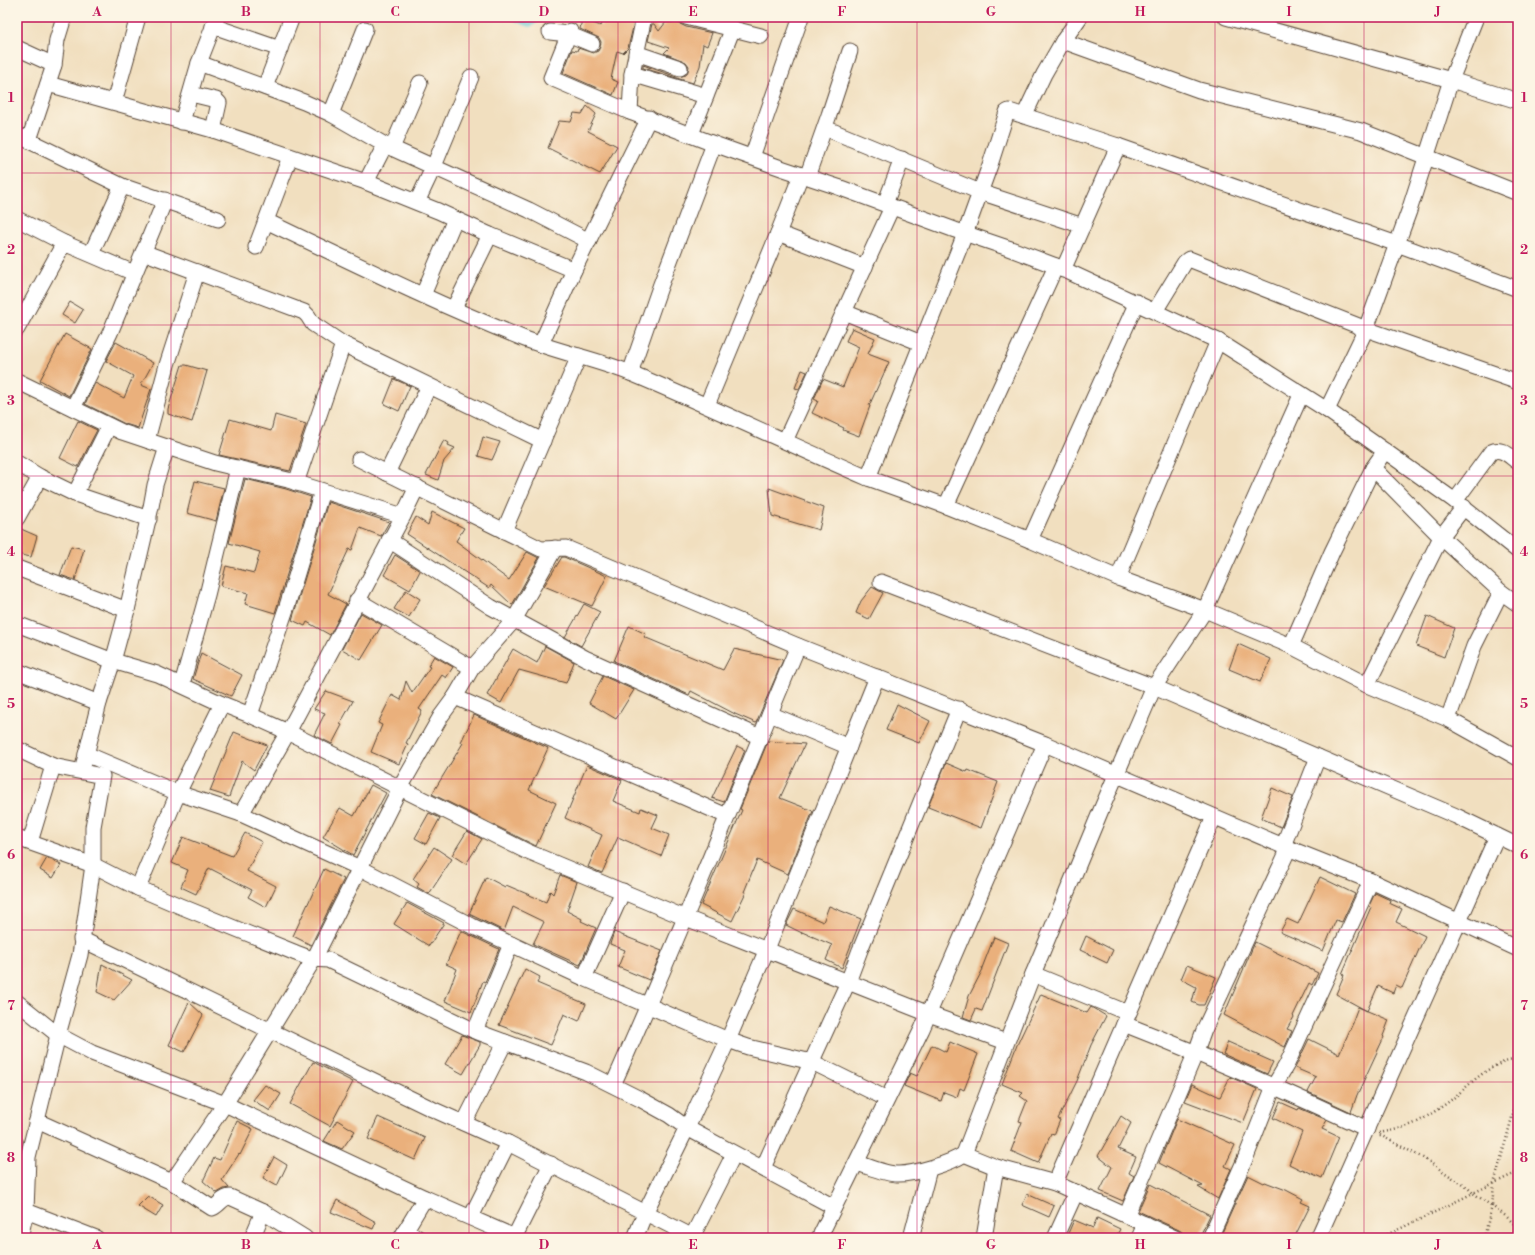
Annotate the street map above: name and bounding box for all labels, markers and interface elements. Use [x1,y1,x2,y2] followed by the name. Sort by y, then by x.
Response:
[91,4,102,20] text: A
[241,4,251,20] text: B
[390,4,400,20] text: C
[539,4,549,20] text: D
[688,4,698,20] text: E
[837,4,847,20] text: F
[986,4,997,20] text: G
[1135,4,1146,20] text: H
[1286,4,1292,20] text: I
[1433,4,1441,20] text: J
[8,90,15,106] text: 1
[1521,90,1528,106] text: 1
[7,242,15,258] text: 2
[1520,242,1528,258] text: 2
[7,393,15,409] text: 3
[1520,393,1528,409] text: 3
[7,544,16,560] text: 4
[1520,544,1529,560] text: 4
[7,696,15,712] text: 5
[1520,696,1528,712] text: 5
[7,847,15,863] text: 6
[1520,847,1528,863] text: 6
[7,998,15,1014] text: 7
[1520,998,1528,1014] text: 7
[7,1150,15,1166] text: 8
[1520,1150,1528,1166] text: 8
[91,1237,102,1253] text: A
[241,1237,251,1253] text: B
[390,1237,400,1253] text: C
[539,1237,549,1253] text: D
[688,1237,698,1253] text: E
[837,1237,847,1253] text: F
[986,1237,997,1253] text: G
[1135,1237,1146,1253] text: H
[1286,1237,1292,1253] text: I
[1433,1237,1441,1253] text: J

